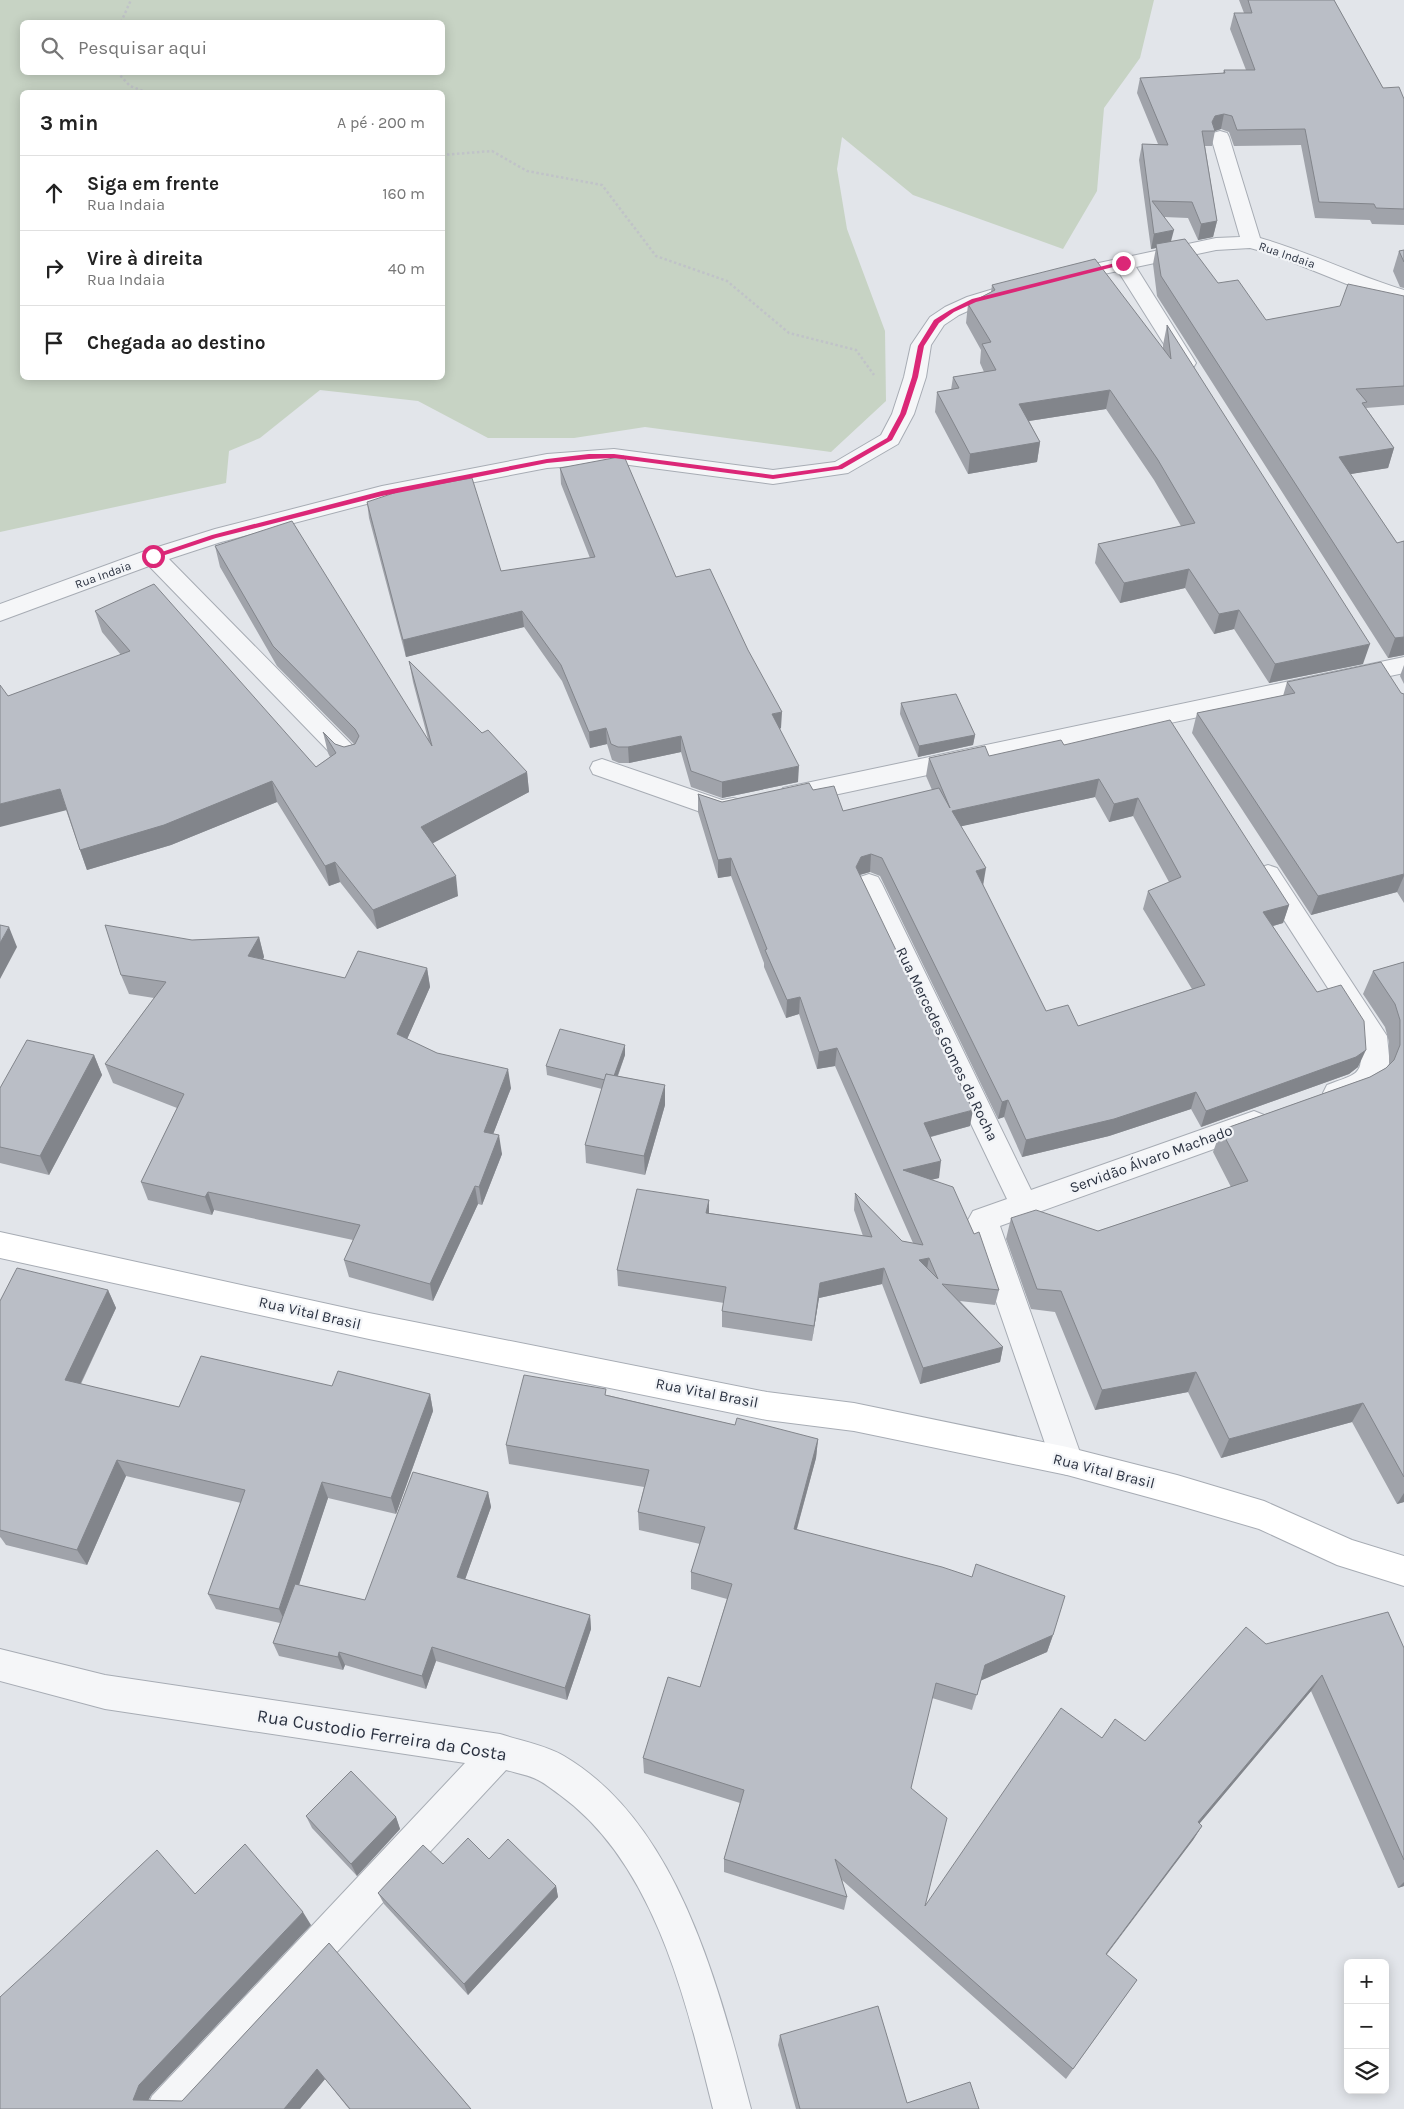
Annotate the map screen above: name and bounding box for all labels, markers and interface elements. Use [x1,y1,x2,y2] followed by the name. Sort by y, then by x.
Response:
[20,20,445,75] search box
[38,34,66,62] icon: search
[78,37,207,59] text: Pesquisar aqui
[40,111,98,135] text: 3 min
[337,113,425,132] text: A pé · 200 m
[87,173,219,195] text: Siga em frente
[40,179,68,207] icon: ahead
[382,184,425,203] text: 160 m
[87,195,165,214] text: Rua Indaia
[1257,239,1317,271] street label: Rua Indaia
[87,248,203,270] text: Vire à direita
[1112,252,1135,275] route end
[40,254,68,282] icon: right
[388,259,425,278] text: 40 m
[87,270,165,289] text: Rua Indaia
[40,329,68,357] icon: arrive
[87,332,265,354] text: Chegada ao destino
[142,545,165,568] route start
[73,558,133,592] street label: Rua Indaia
[892,944,1002,1144] street label: Rua Mercedes Gomes da Rocha
[1067,1121,1235,1197] street label: Servidão Álvaro Machado
[257,1293,363,1333] street label: Rua Vital Brasil
[654,1374,760,1412] street label: Rua Vital Brasil
[1051,1450,1157,1492] street label: Rua Vital Brasil
[256,1704,508,1766] street label: Rua Custodio Ferreira da Costa
[1344,1959,1389,2094] map controls
[1344,1959,1389,2004] button: +
[1344,2004,1389,2049] button: −
[1344,2049,1389,2094] button: layers

